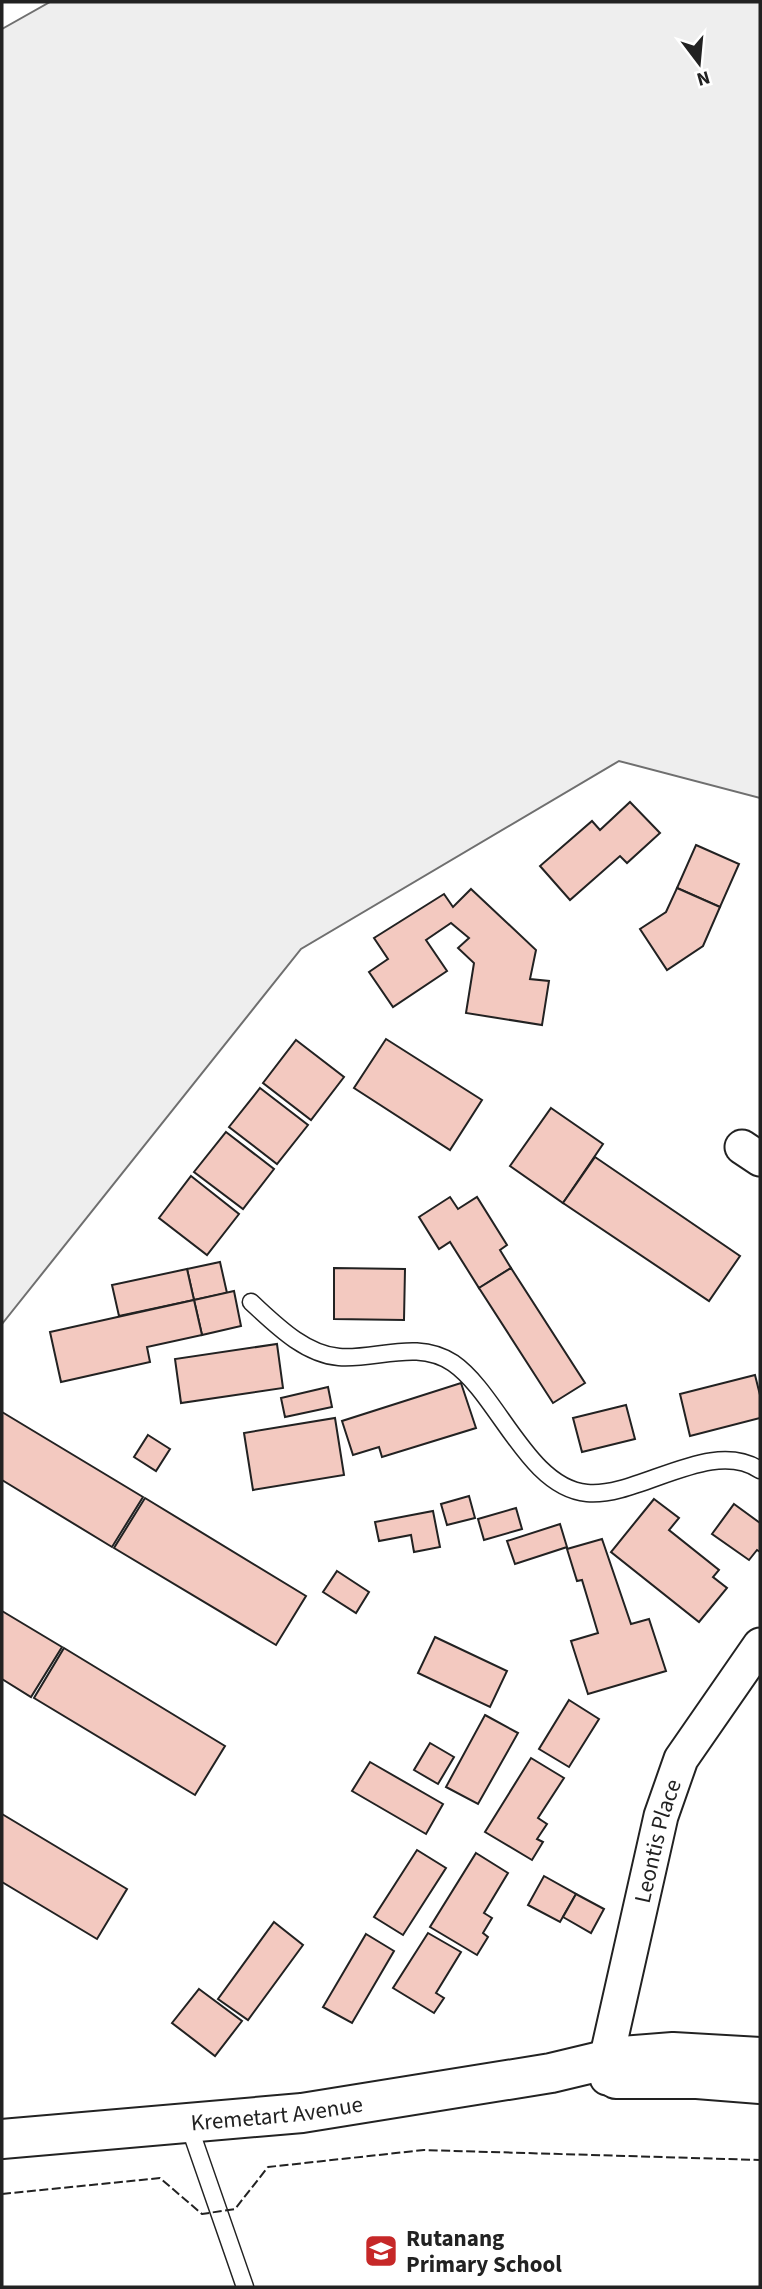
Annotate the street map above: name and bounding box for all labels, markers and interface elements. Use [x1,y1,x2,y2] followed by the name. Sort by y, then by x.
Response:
[664,28,734,98] north arrow
[693,63,713,93] text: N
[625,1774,689,1906] street label: Leontis Place
[189,2087,365,2139] street label: Kremetart Avenue
[406,2222,562,2281] place label: Rutanang Primary School
[362,2232,400,2270] school or university icon: Rutanang Primary School

